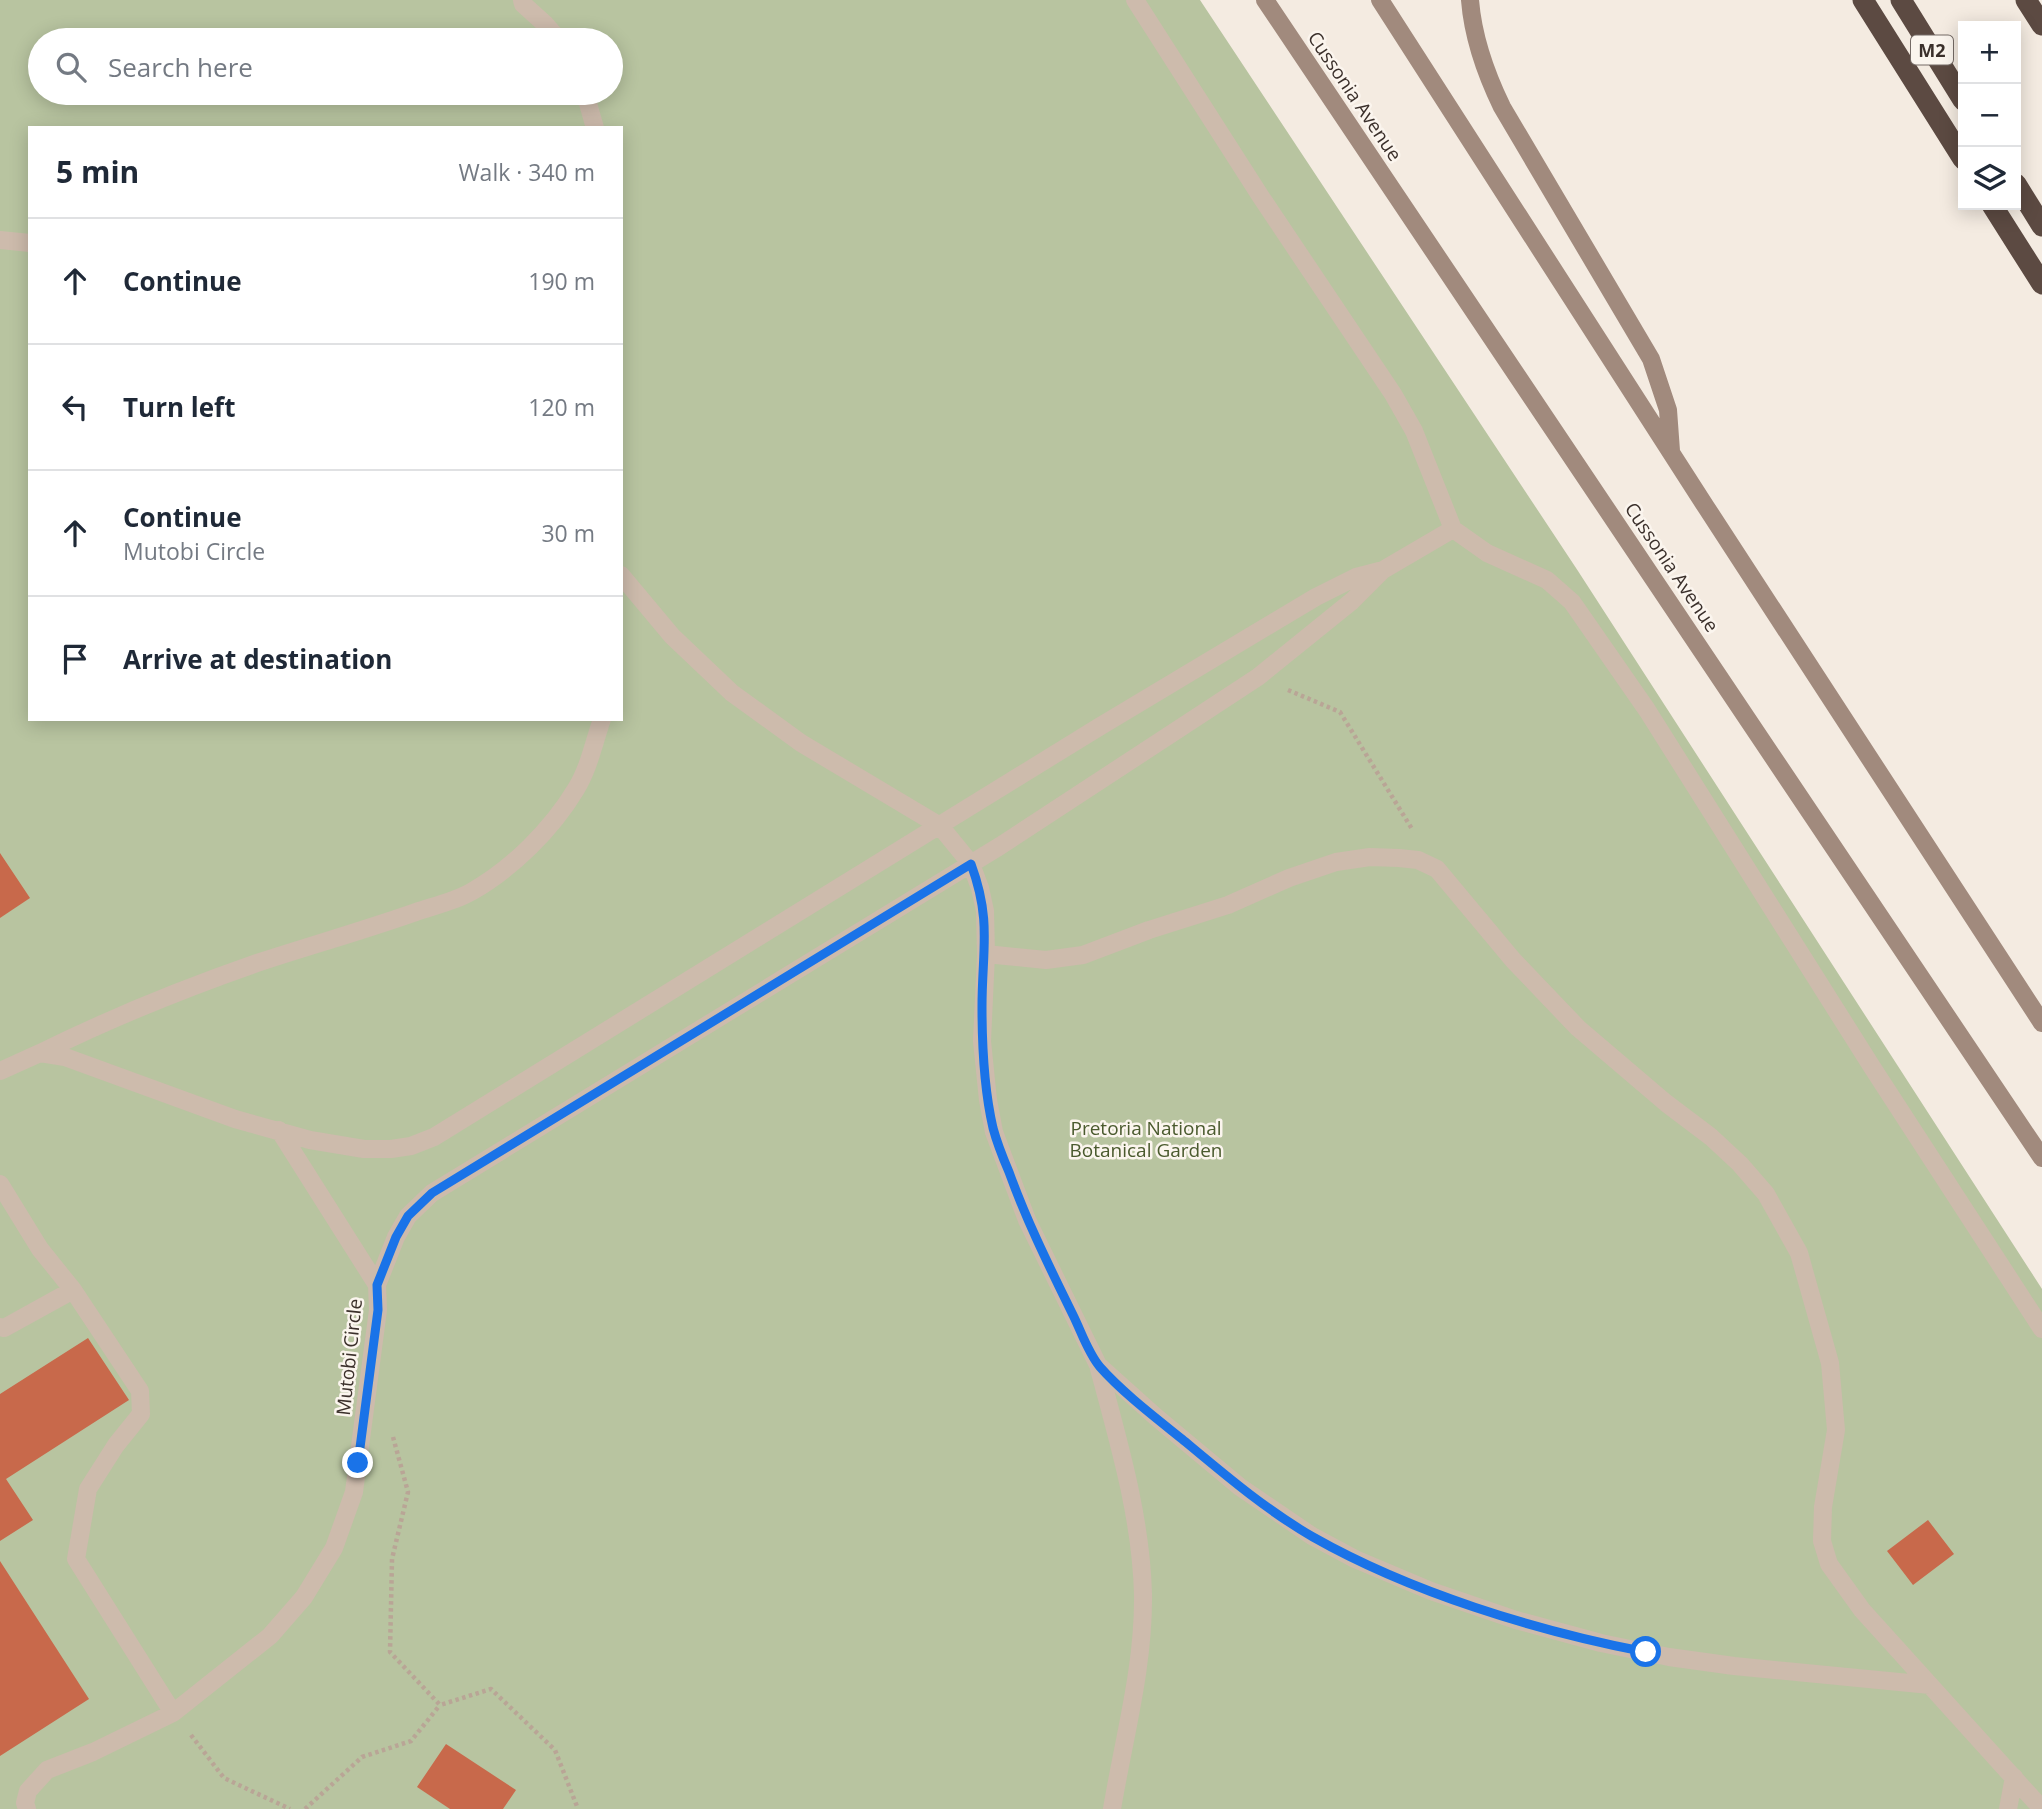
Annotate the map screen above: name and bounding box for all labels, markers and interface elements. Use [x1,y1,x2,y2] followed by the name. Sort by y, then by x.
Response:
[1958,21,2021,210] map controls
[1958,21,2021,84] button: +
[1302,26,1408,166] street label: Cussonia Avenue
[28,28,623,105] search box
[1911,36,1953,64] road number: M2
[52,48,90,86] icon: search
[108,49,253,85] text: Search here
[1958,84,2021,147] button: −
[1958,147,2021,210] button: layers
[56,151,139,192] text: 5 min
[458,156,595,188] text: Walk · 340 m
[56,262,94,300] icon: ahead
[123,263,242,299] text: Continue
[528,265,595,297] text: 190 m
[56,388,94,426] icon: left
[123,389,235,425] text: Turn left
[528,391,595,423] text: 120 m
[1619,497,1725,637] street label: Cussonia Avenue
[123,499,242,535] text: Continue
[56,514,94,552] icon: ahead
[541,517,595,549] text: 30 m
[123,535,265,567] text: Mutobi Circle
[56,640,94,678] icon: arrive
[123,641,392,677] text: Arrive at destination
[1070,1115,1222,1163] park label: Pretoria National Botanical Garden
[330,1297,368,1417] street label: Mutobi Circle
[342,1447,373,1478] route end
[1630,1636,1661,1667] route start

